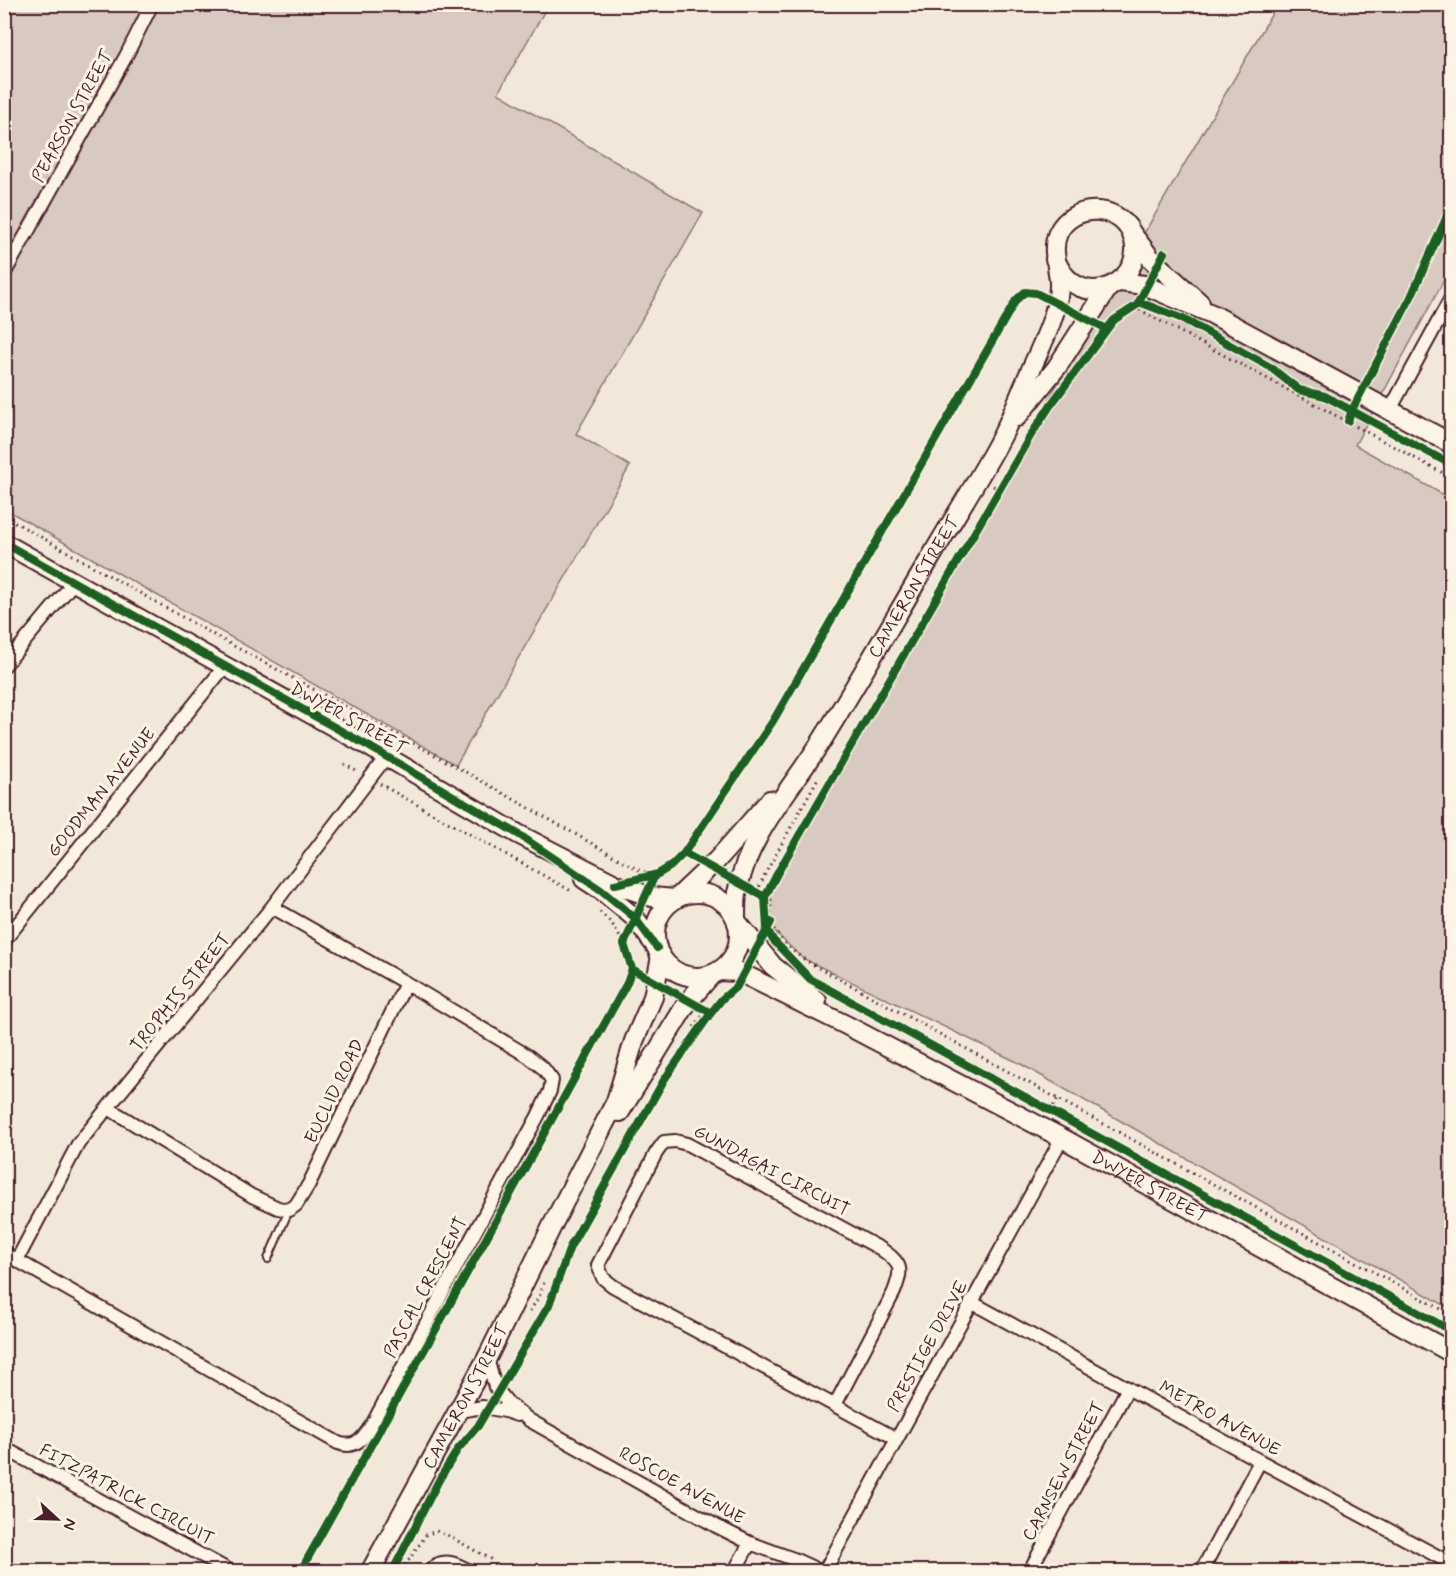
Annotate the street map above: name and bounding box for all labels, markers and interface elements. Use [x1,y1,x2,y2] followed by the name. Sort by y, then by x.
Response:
[27,46,119,187] street label: PEARSON STREET
[863,511,966,663] street label: CAMERON STREET
[286,677,412,761] street label: DWYER STREET
[42,723,161,862] street label: GOODMAN AVENUE
[125,928,236,1057] street label: TROPHIS STREET
[299,1035,371,1148] street label: EUCLID ROAD
[689,1120,854,1222] street label: GUNDAGAI CIRCUIT
[1087,1146,1213,1230] street label: DWYER STREET
[379,1213,473,1362] street label: PASCAL CRESCENT
[882,1276,974,1417] street label: PRESTIGE DRIVE
[418,1319,515,1474] street label: CAMERON STREET
[1154,1375,1285,1462] street label: METRO AVENUE
[1017,1397,1111,1545] street label: CARNSEW STREET
[35,1439,218,1551] street label: FITZPATRICK CIRCUIT
[614,1441,749,1530] street label: ROSCOE AVENUE
[27,1489,87,1549] north arrow
[58,1515,81,1533] text: N

